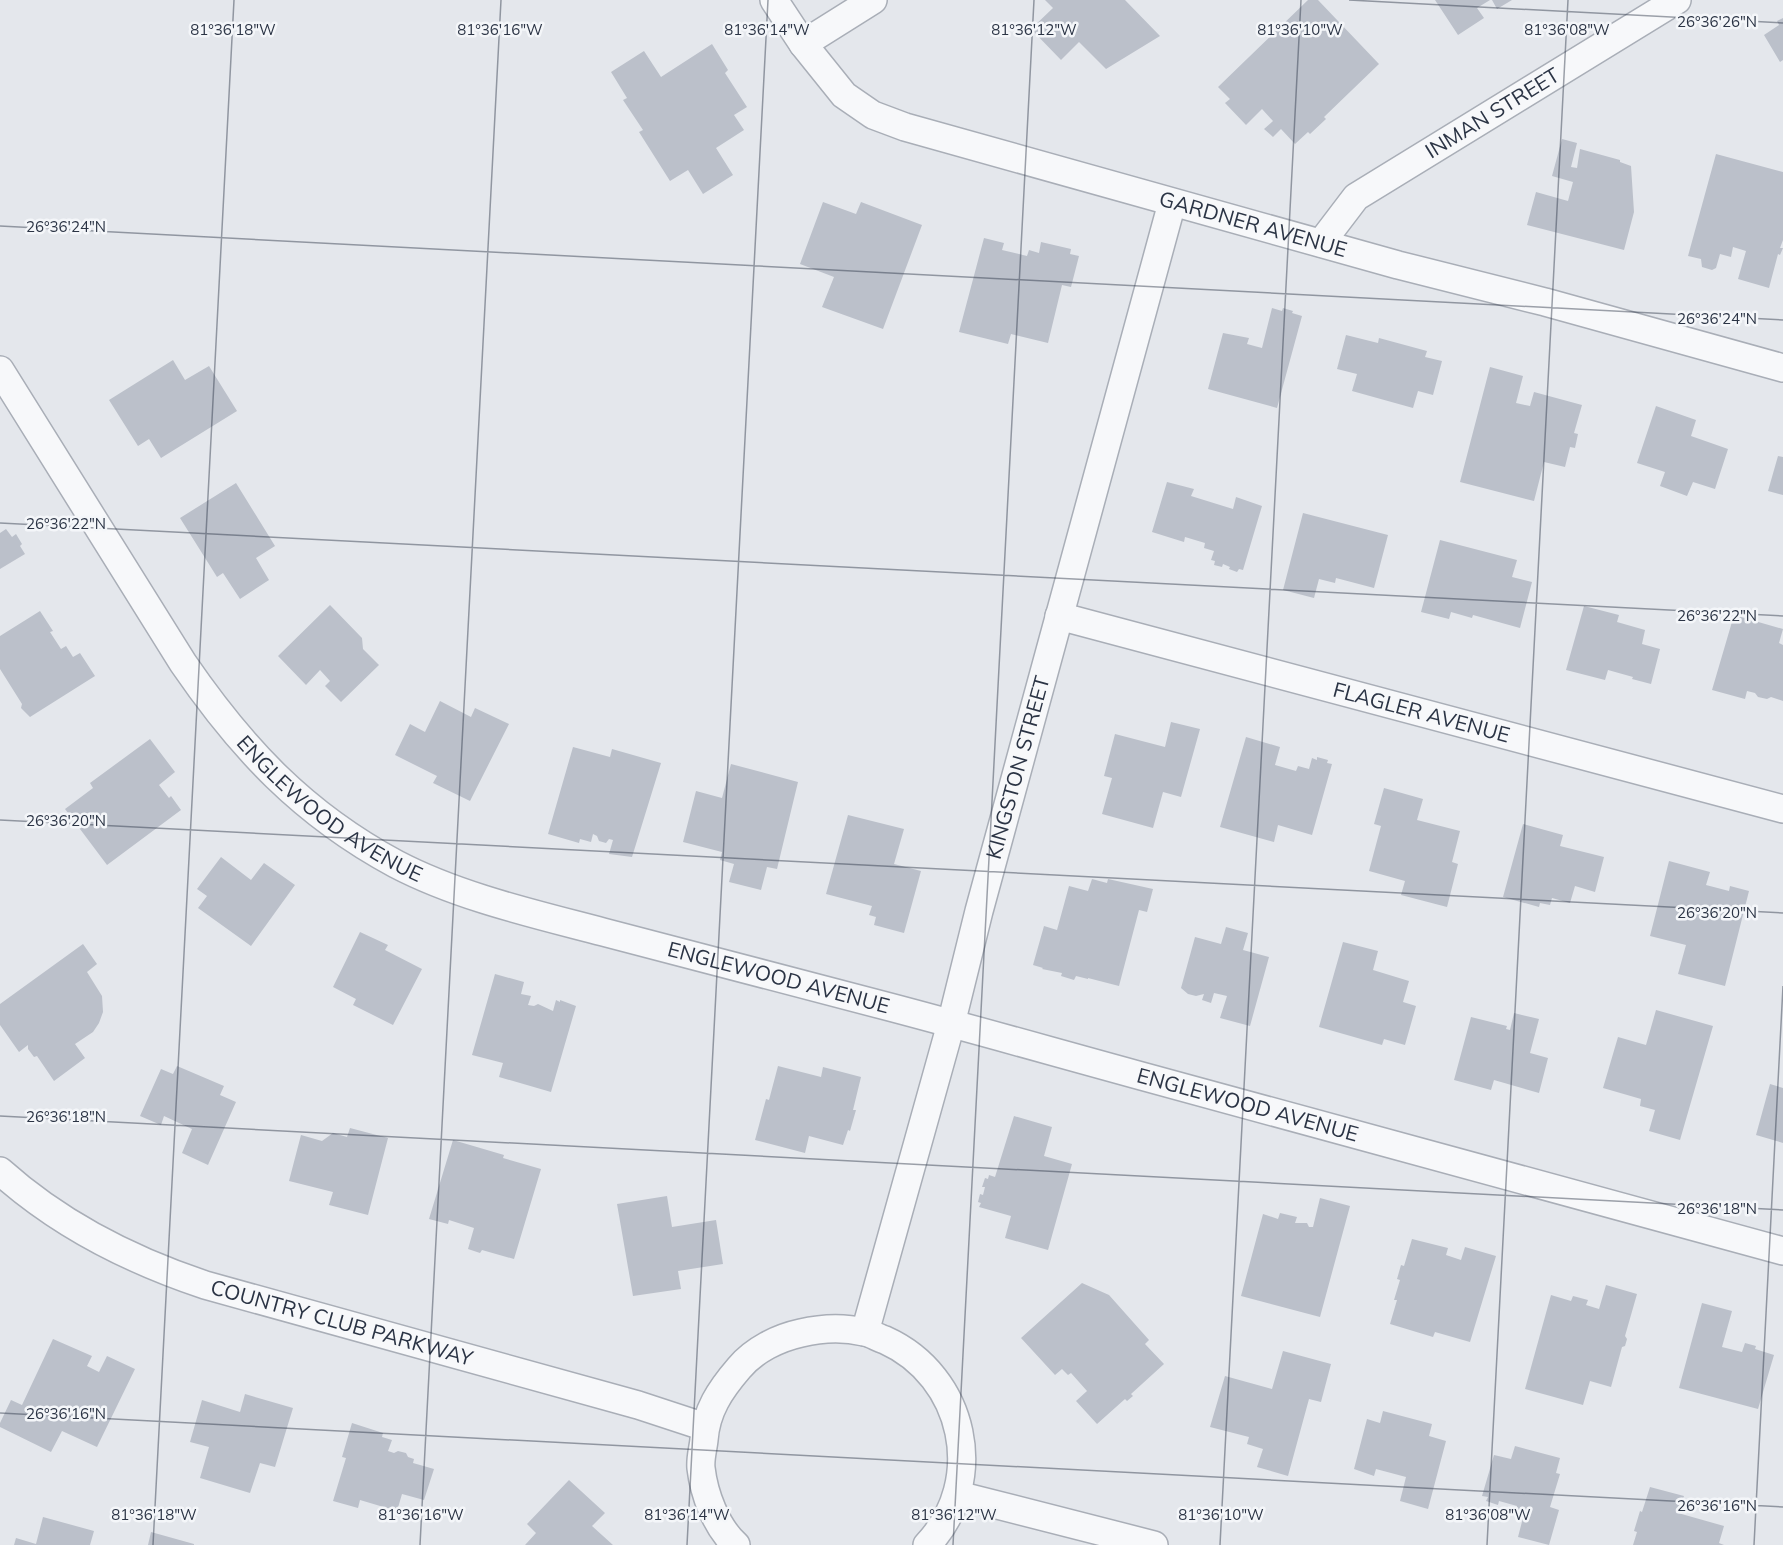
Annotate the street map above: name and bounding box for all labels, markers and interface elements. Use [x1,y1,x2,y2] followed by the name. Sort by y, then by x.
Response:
[1677,12,1757,31] text: 26°36'26"N
[190,20,276,39] text: 81°36'18"W
[457,20,543,39] text: 81°36'16"W
[724,20,810,39] text: 81°36'14"W
[991,20,1077,39] text: 81°36'12"W
[1257,20,1343,39] text: 81°36'10"W
[1524,20,1610,39] text: 81°36'08"W
[1420,61,1564,163] street label: INMAN STREET
[1157,185,1350,262] street label: GARDNER AVENUE
[26,217,106,236] text: 26°36'24"N
[1677,309,1757,328] text: 26°36'24"N
[26,514,106,533] text: 26°36'22"N
[1677,606,1757,625] text: 26°36'22"N
[980,672,1055,862] street label: KINGSTON STREET
[1330,676,1513,748] street label: FLAGLER AVENUE
[232,730,427,887] street label: ENGLEWOOD AVENUE
[26,811,106,830] text: 26°36'20"N
[1677,903,1757,922] text: 26°36'20"N
[665,935,892,1018] street label: ENGLEWOOD AVENUE
[1134,1061,1361,1147] street label: ENGLEWOOD AVENUE
[26,1107,106,1126] text: 26°36'18"N
[1677,1199,1757,1218] text: 26°36'18"N
[208,1273,476,1371] street label: COUNTRY CLUB PARKWAY
[26,1404,106,1423] text: 26°36'16"N
[1677,1496,1757,1515] text: 26°36'16"N
[111,1505,197,1524] text: 81°36'18"W
[378,1505,464,1524] text: 81°36'16"W
[644,1505,730,1524] text: 81°36'14"W
[911,1505,997,1524] text: 81°36'12"W
[1178,1505,1264,1524] text: 81°36'10"W
[1445,1505,1531,1524] text: 81°36'08"W

